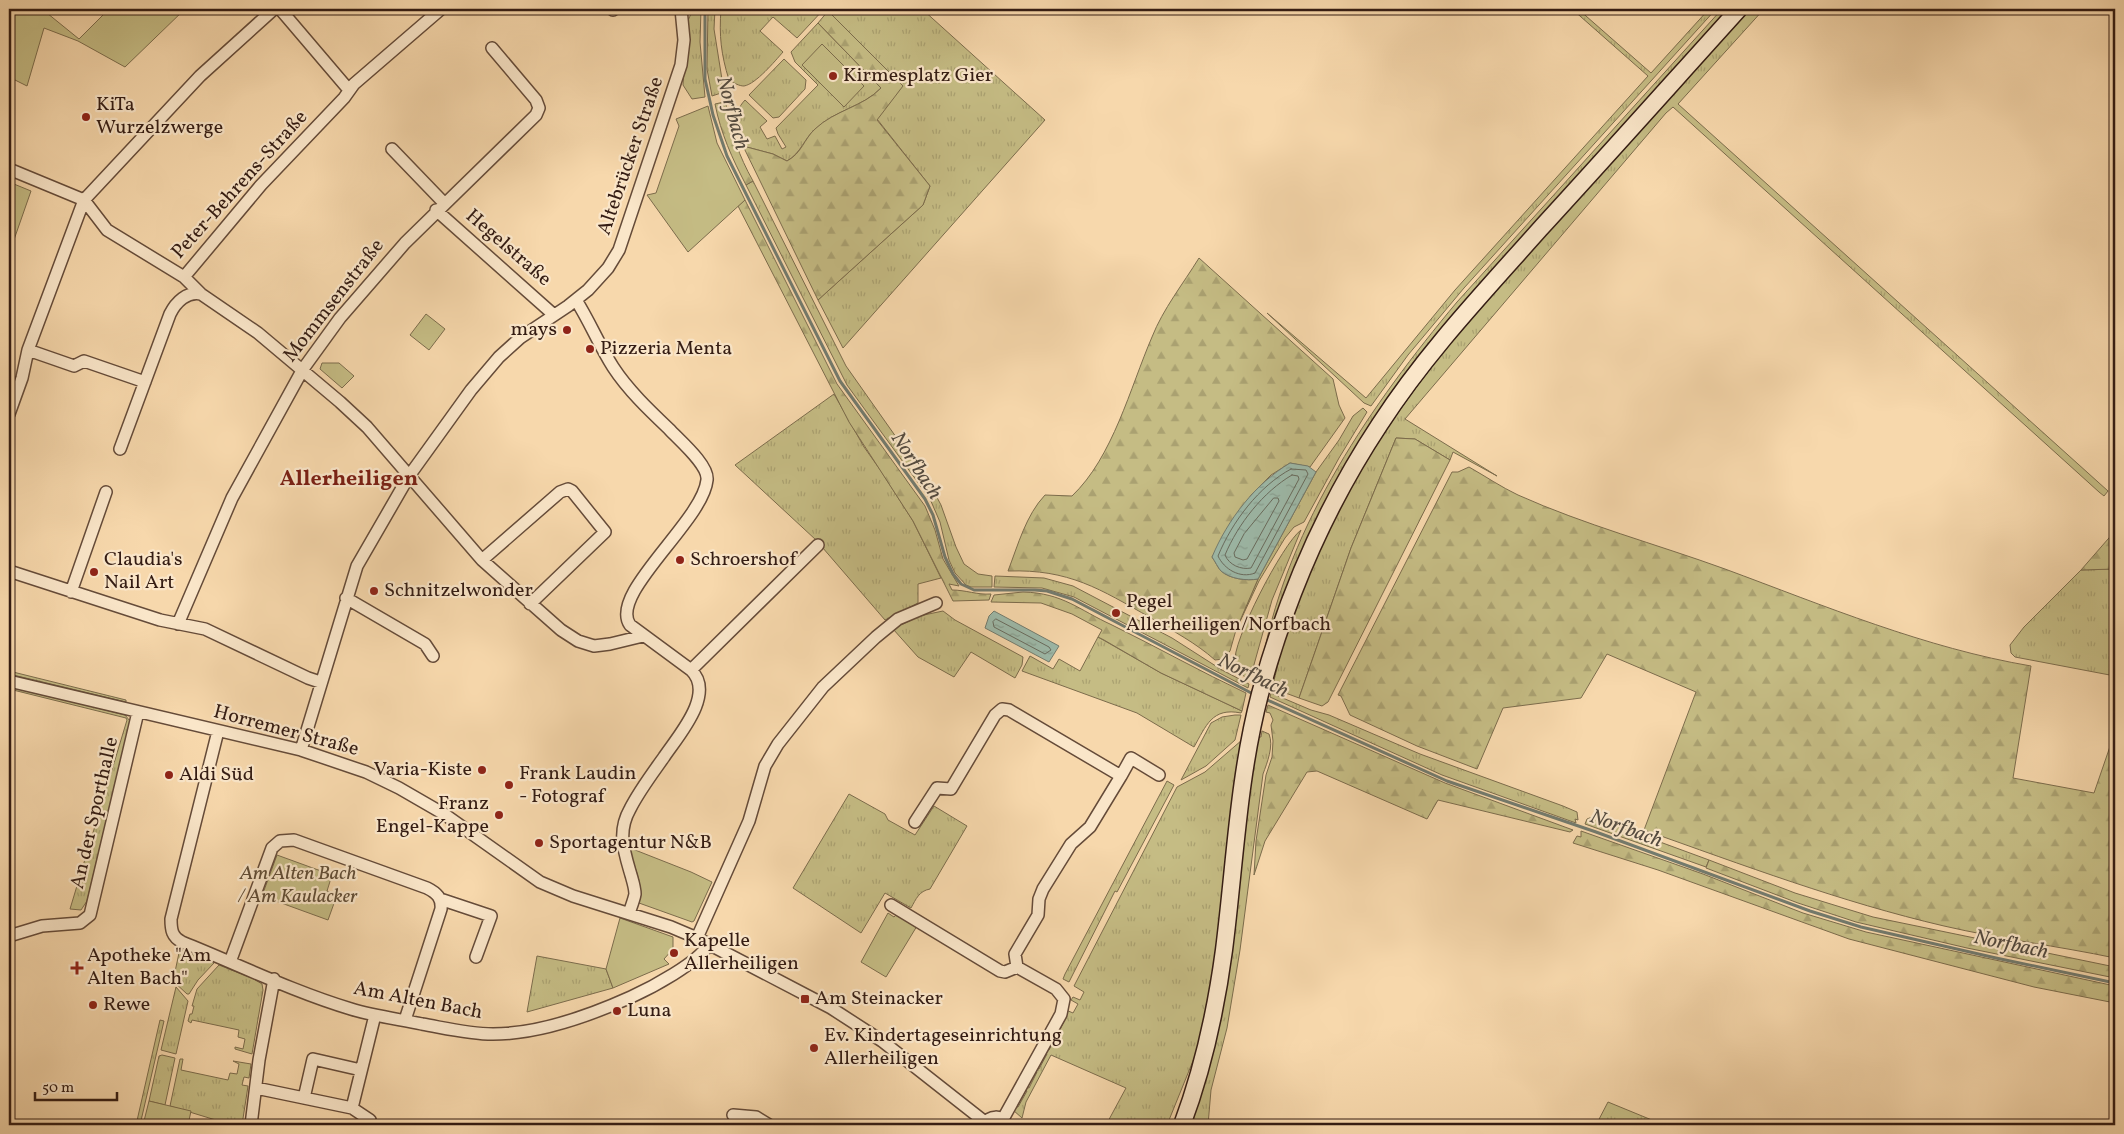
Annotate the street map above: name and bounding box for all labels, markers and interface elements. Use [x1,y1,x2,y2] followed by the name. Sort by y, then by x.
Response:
[843,62,993,90] place label: Kirmesplatz Gier
[827,70,839,82] marker: Kirmesplatz Gier
[591,73,671,239] street label: Altebrücker Straße
[708,73,756,153] water label: Norfbach
[96,91,223,142] place label: KiTa Wurzelzwerge
[165,104,315,266] street label: Peter-Behrens-Straße
[80,111,92,123] marker: KiTa Wurzelzwerge
[459,203,557,293] street label: Hegelstraße
[277,233,391,369] street label: Mommsenstraße
[511,316,557,344] place label: mays
[561,324,573,336] marker: mays
[600,335,732,363] place label: Pizzeria Menta
[584,343,596,355] marker: Pizzeria Menta
[883,426,949,506] water label: Norfbach
[280,464,418,495] district label: Allerheiligen
[104,546,183,597] place label: Claudia's Nail Art
[690,546,798,574] place label: Schroershof
[674,554,686,566] marker: Schroershof
[88,566,100,578] marker: Claudia's Nail Art
[384,577,533,605] place label: Schnitzelwonder
[368,585,380,597] marker: Schnitzelwonder
[1126,588,1331,639] place label: Pegel Allerheiligen/Norfbach
[1110,607,1122,619] marker: Pegel Allerheiligen/Norfbach
[1213,646,1293,706] water label: Norfbach
[210,698,362,764] street label: Horremer Straße
[64,734,126,892] street label: An der Sporthalle
[374,756,472,784] place label: Varia-Kiste
[519,760,637,811] place label: Frank Laudin - Fotograf
[179,761,254,789] place label: Aldi Süd
[476,764,488,776] marker: Varia-Kiste
[163,769,175,781] marker: Aldi Süd
[503,779,515,791] marker: Frank Laudin - Fotograf
[376,790,489,841] place label: Franz Engel-Kappe
[1586,802,1666,856] water label: Norfbach
[493,809,505,821] marker: Franz Engel-Kappe
[549,829,712,857] place label: Sportagentur N&B
[533,837,545,849] marker: Sportagentur N&B
[237,860,358,911] park label: Am Alten Bach / Am Kaulacker
[1971,923,2051,967] water label: Norfbach
[684,927,799,978] place label: Kapelle Allerheiligen
[87,942,212,993] place label: Apotheke "Am Alten Bach"
[668,947,680,959] marker: Kapelle Allerheiligen
[71,962,83,974] marker: Apotheke "Am Alten Bach"
[351,975,485,1027] street label: Am Alten Bach
[815,985,943,1013] place label: Am Steinacker
[103,991,150,1019] place label: Rewe
[799,993,811,1005] marker: Am Steinacker
[627,997,671,1025] place label: Luna
[87,999,99,1011] marker: Rewe
[611,1005,623,1017] marker: Luna
[824,1022,1062,1073] place label: Ev. Kindertageseinrichtung Allerheiligen
[808,1042,820,1054] marker: Ev. Kindertageseinrichtung Allerheiligen
[35,1069,118,1101] scale bar
[42,1078,74,1099] text: 50 m

